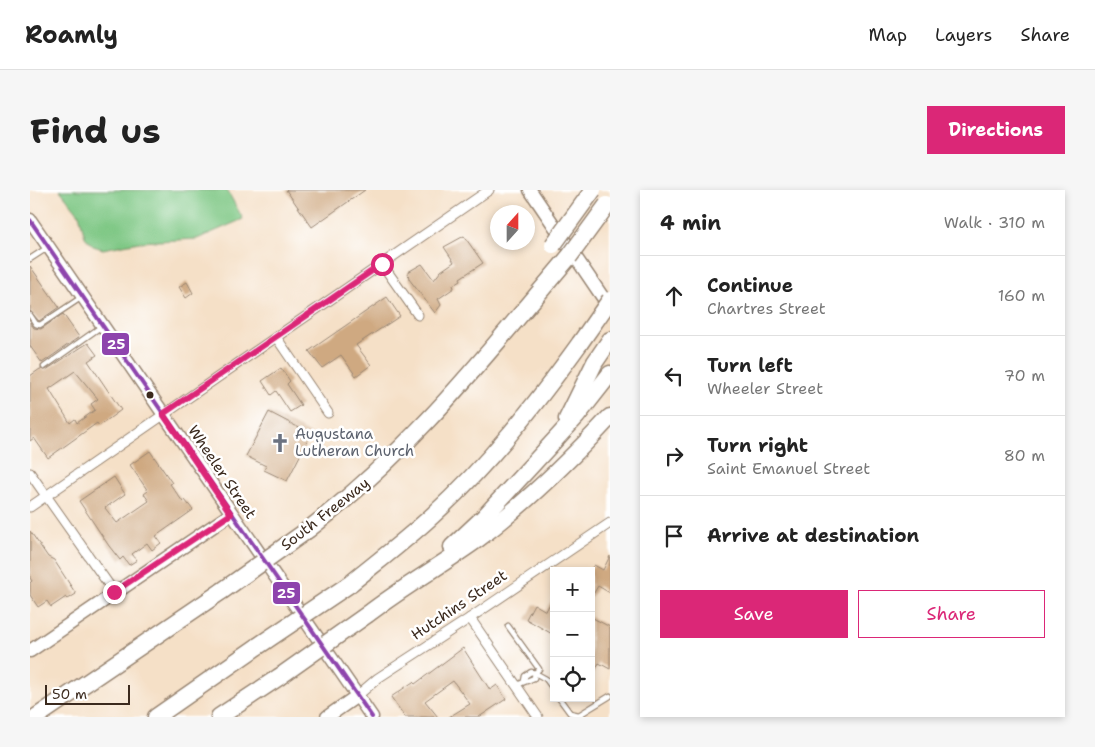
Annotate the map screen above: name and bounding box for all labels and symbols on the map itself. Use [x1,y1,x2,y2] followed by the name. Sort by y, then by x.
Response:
[490,205,535,250] north arrow
[371,253,394,276] route start
[101,332,130,356] line badge: 25
[107,335,125,353] text: 25
[145,390,155,400] unlabelled marker
[183,421,261,523] street label: Wheeler Street
[295,424,414,461] place label: Augustana Lutheran Church
[269,432,291,454] church icon: Augustana Lutheran Church
[276,473,374,555] street label: South Freeway
[407,565,511,645] street label: Hutchins Street
[103,581,126,604] route end
[272,581,301,605] line badge: 25
[277,584,295,602] text: 25
[45,682,130,705] scale bar

